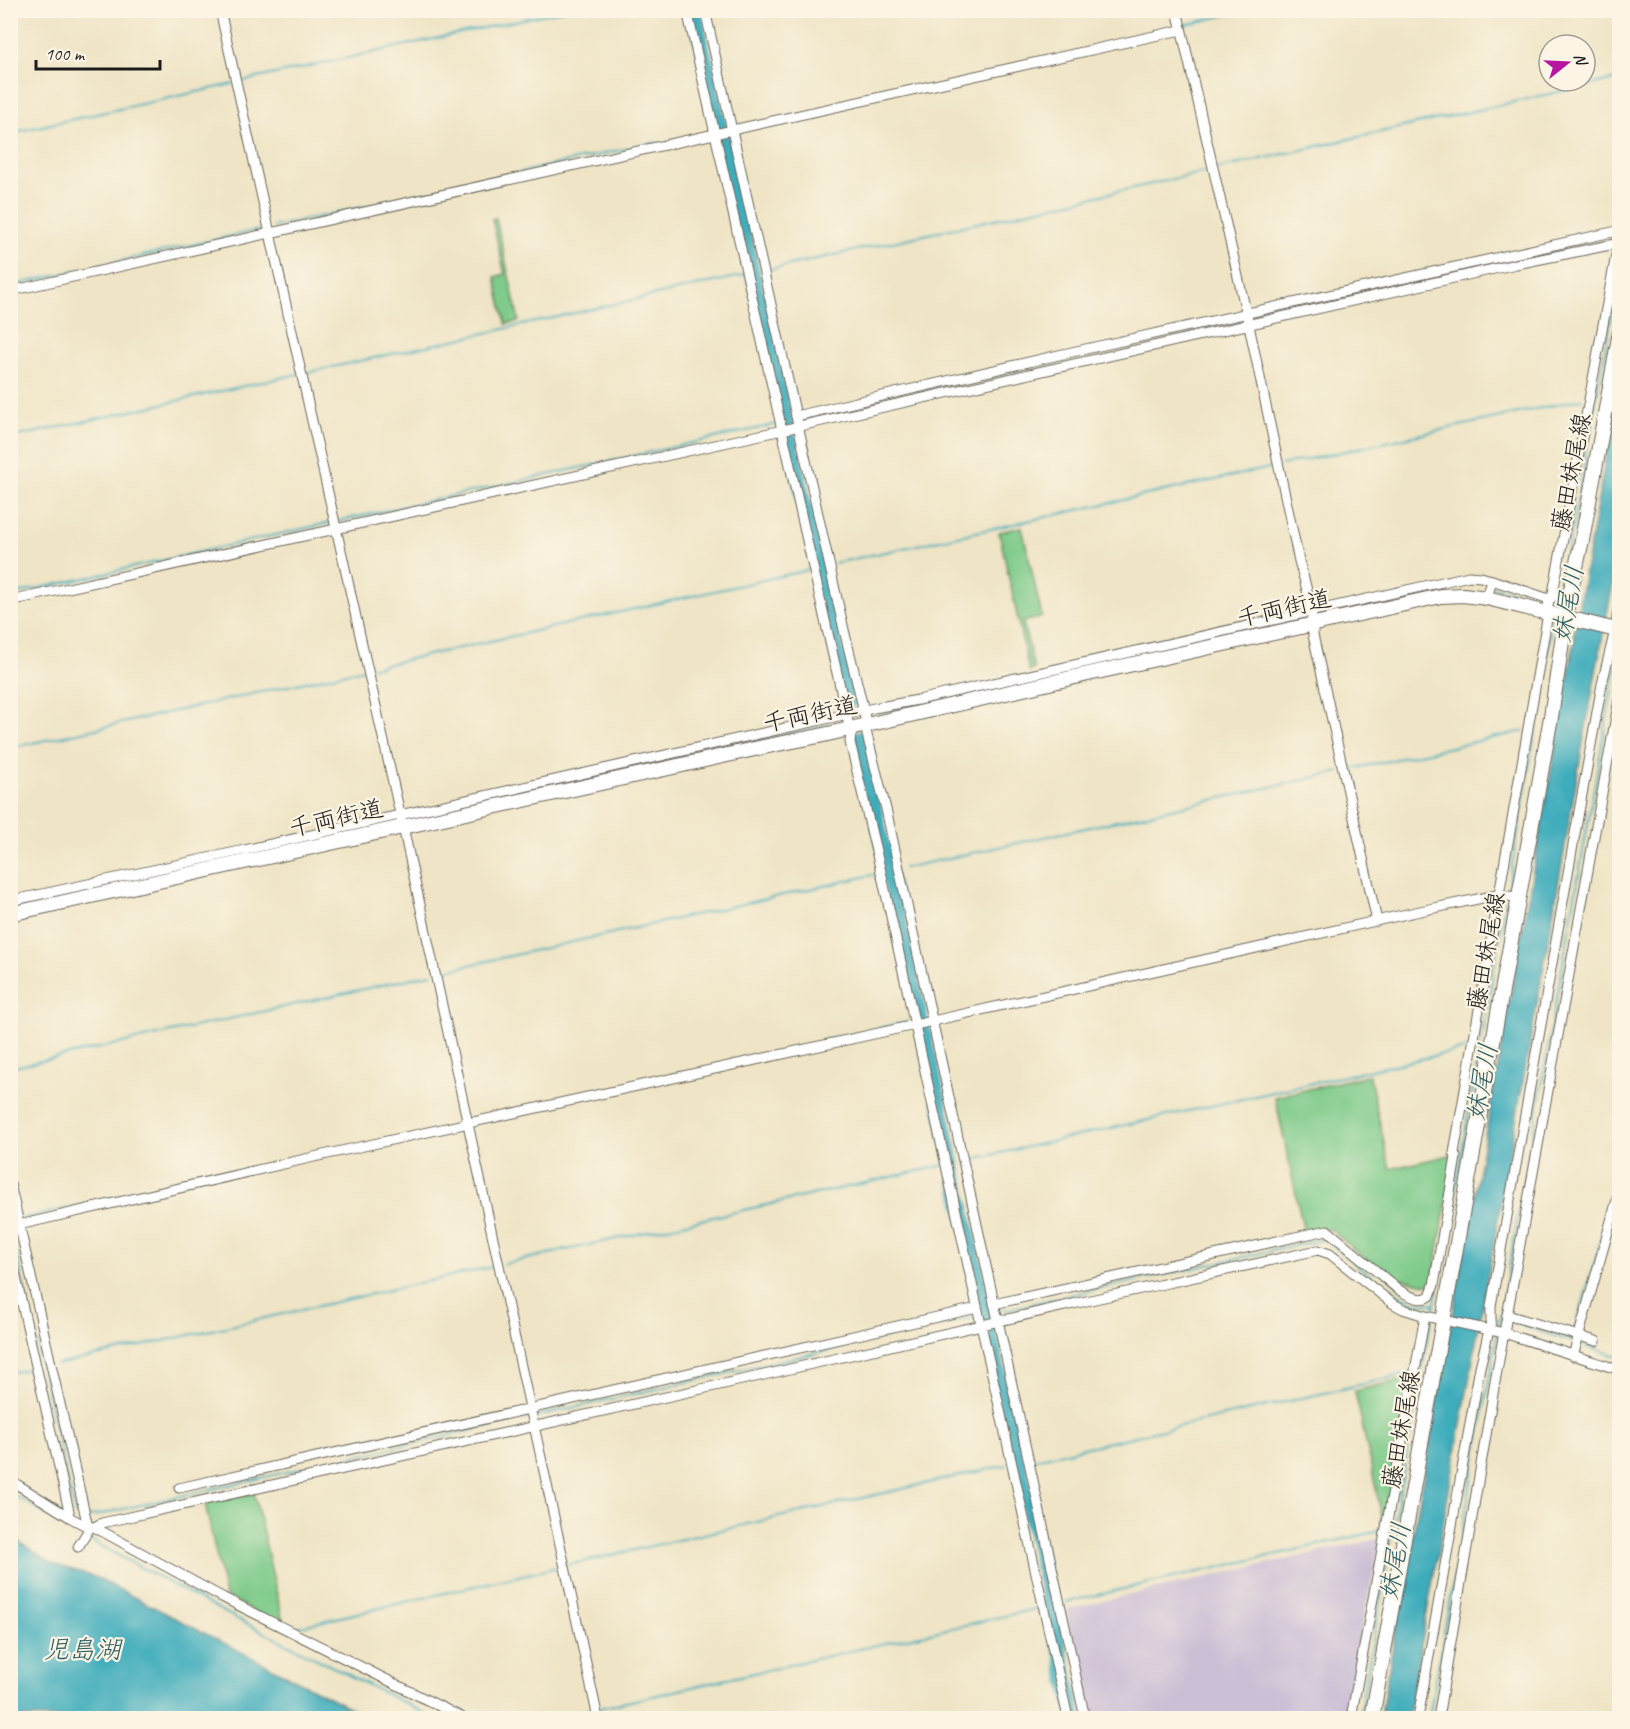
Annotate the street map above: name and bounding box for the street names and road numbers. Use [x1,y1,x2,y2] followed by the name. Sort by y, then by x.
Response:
[1545,410,1597,534] street label: 藤田妹尾線
[1234,583,1334,633] street label: 千両街道
[760,689,860,739] street label: 千両街道
[286,793,386,843] street label: 千両街道
[1461,889,1511,1013] street label: 藤田妹尾線
[1376,1367,1426,1491] street label: 藤田妹尾線

